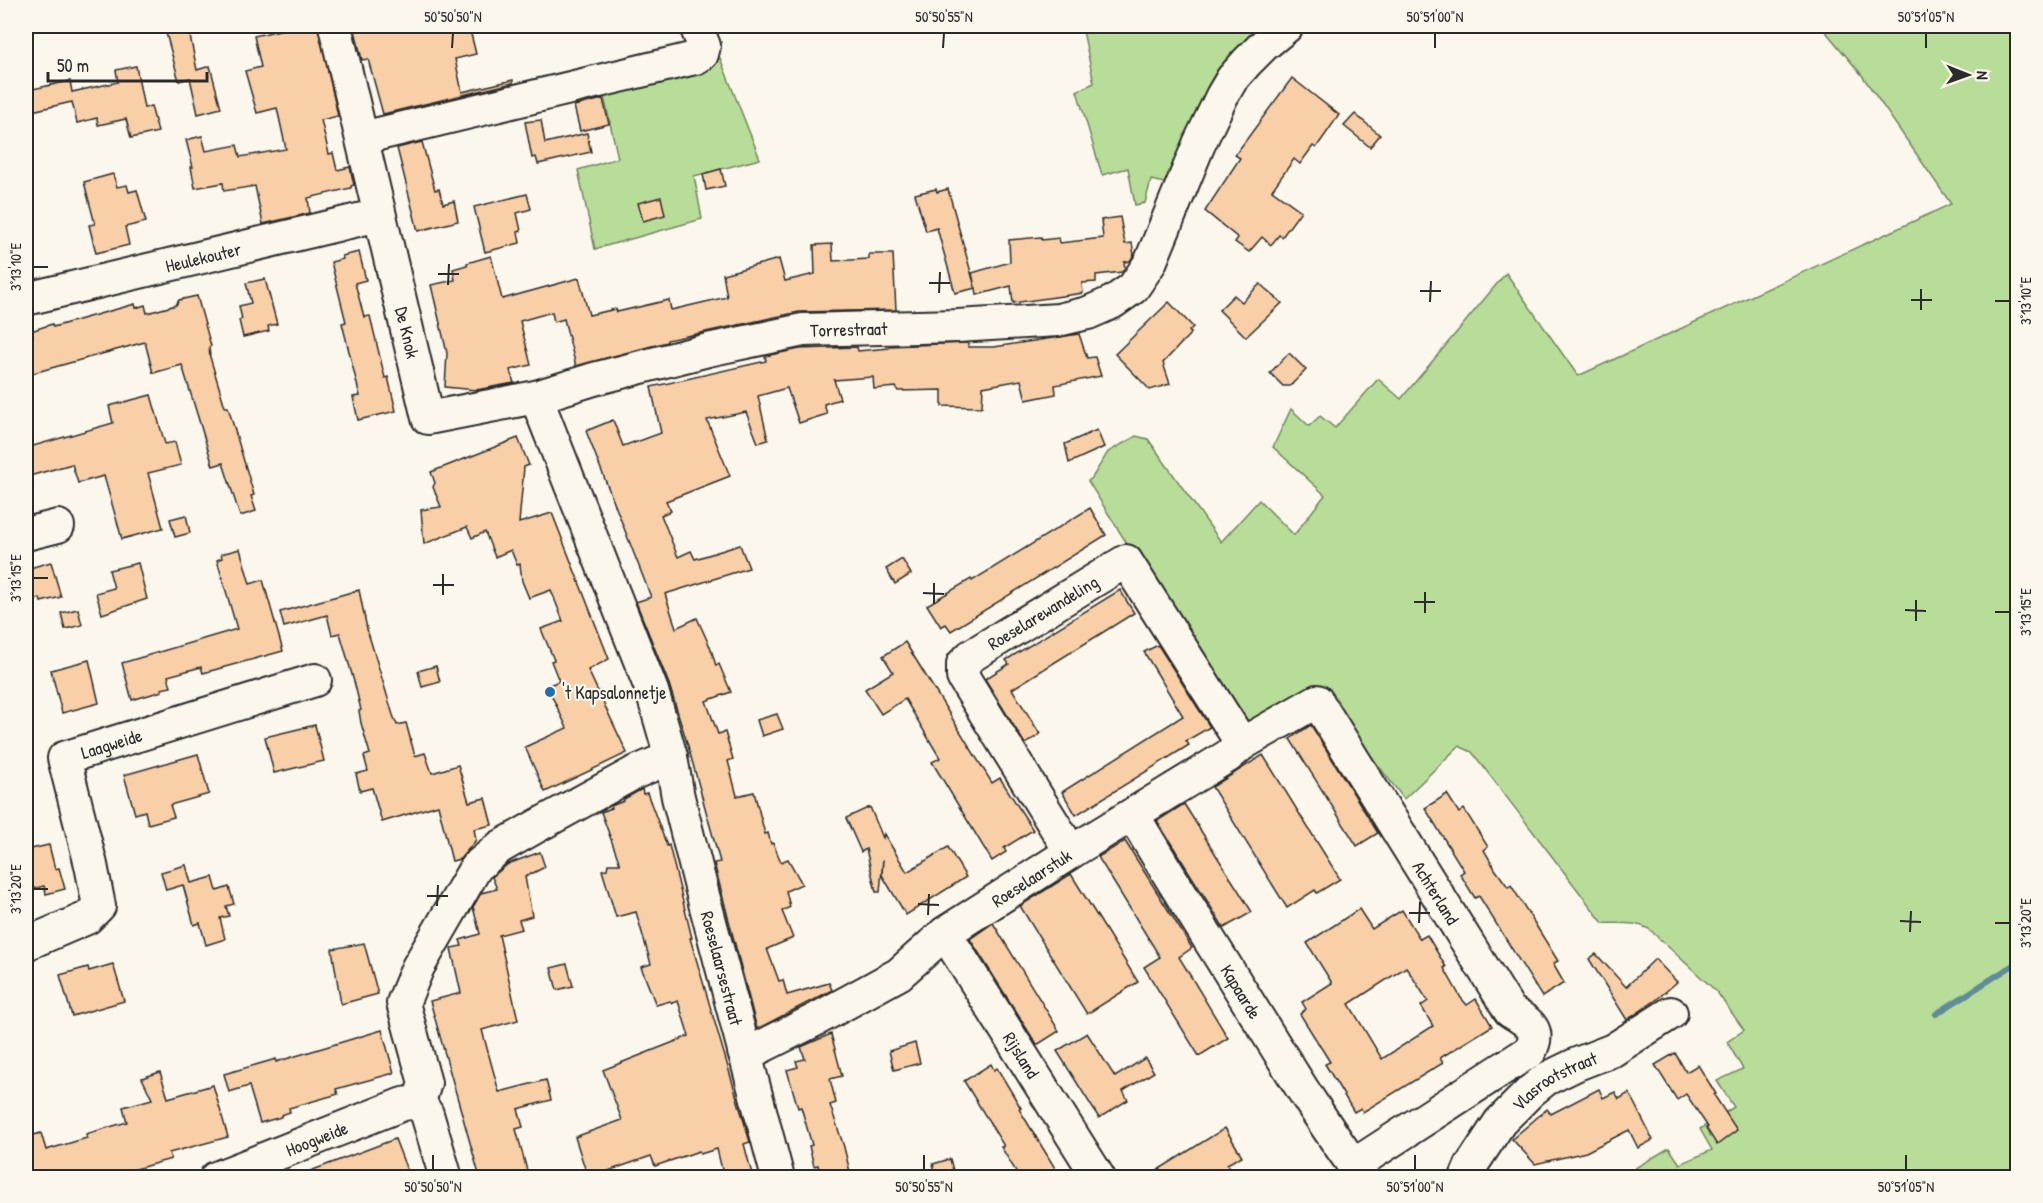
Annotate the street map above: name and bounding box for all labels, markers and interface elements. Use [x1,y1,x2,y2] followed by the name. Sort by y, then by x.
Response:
[424,6,482,27] text: 50°50'50"N
[915,6,973,27] text: 50°50'55"N
[1407,6,1463,27] text: 50°51'00"N
[1898,6,1954,27] text: 50°51'05"N
[48,45,207,83] scale bar
[1938,45,1998,105] north arrow
[57,53,89,78] text: 50 m
[1972,71,1994,80] text: N
[163,236,243,278] street label: Heulekouter
[5,243,26,291] text: 3°13'10"E
[2015,277,2036,325] text: 3°13'10"E
[390,304,426,361] street label: De Knok
[810,315,888,342] street label: Torrestraat
[5,554,26,602] text: 3°13'15"E
[983,569,1103,656] street label: Roeselarewandeling
[2015,588,2036,636] text: 3°13'15"E
[562,680,667,705] place label: 't Kapsalonnetje
[543,685,557,699] marker: 't Kapsalonnetje
[78,722,145,765] street label: Laagweide
[986,842,1076,913] street label: Roeselaarstuk
[1407,856,1466,929] street label: Achterland
[5,864,26,914] text: 3°13'20"E
[2015,898,2036,948] text: 3°13'20"E
[695,908,750,1029] street label: Roeselaarsestraat
[1215,959,1268,1023] street label: Kapaarde
[998,1027,1046,1083] street label: Rijsland
[1506,1045,1601,1116] street label: Vlasrootstraat
[282,1115,351,1162] street label: Hoogweide
[404,1176,462,1197] text: 50°50'50"N
[895,1176,953,1197] text: 50°50'55"N
[1387,1176,1443,1197] text: 50°51'00"N
[1878,1176,1934,1197] text: 50°51'05"N

